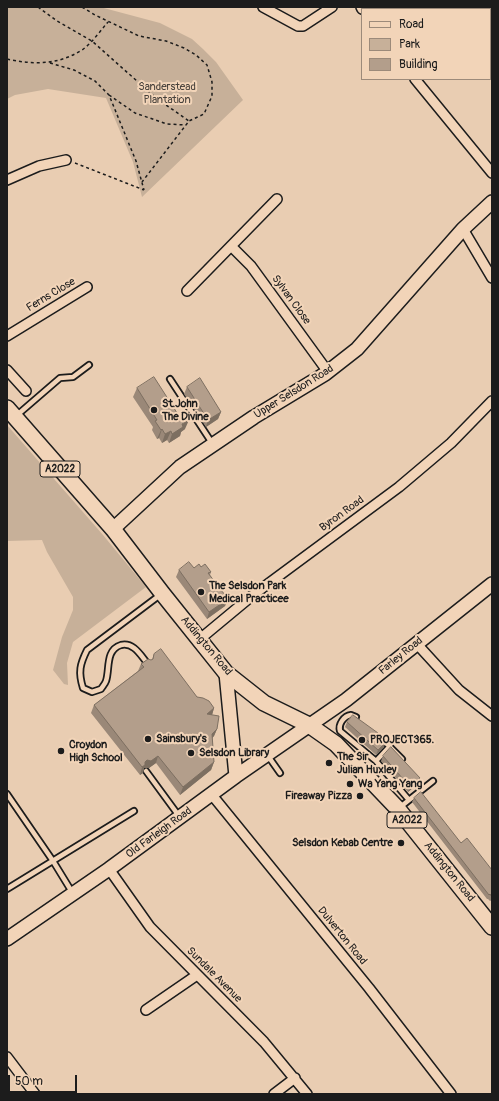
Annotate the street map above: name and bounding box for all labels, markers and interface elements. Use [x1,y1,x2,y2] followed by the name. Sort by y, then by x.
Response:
[361,8,491,80] legend
[399,17,424,32] text: Road
[399,37,420,52] text: Park
[399,57,438,72] text: Building
[138,80,196,106] park label: Sanderstead Plantation
[269,273,313,327] street label: Sylvan Close
[24,275,78,315] street label: Ferns Close
[252,362,336,422] street label: Upper Selsdon Road
[162,397,209,423] place label: St.John The Divine
[149,405,159,415] marker: St.John The Divine
[40,461,80,477] road number: A2022
[317,493,367,535] street label: Byron Road
[209,579,289,605] place label: The Selsdon Park Medical Practicee
[196,587,206,597] marker: The Selsdon Park Medical Practicee
[177,614,235,678] street label: Addington Road
[376,634,426,678] street label: Farley Road
[156,732,207,746] place label: Sainsbury's
[370,733,434,747] place label: PROJECT365.
[143,734,153,744] marker: Sainsbury's
[357,735,367,745] marker: PROJECT365.
[69,738,123,764] place label: Croydon High School
[56,746,66,756] marker: Croydon High School
[199,746,269,760] place label: Selsdon Library
[186,748,196,758] marker: Selsdon Library
[337,750,397,776] place label: The Sir Julian Huxley
[324,758,334,768] marker: The Sir Julian Huxley
[358,777,422,791] place label: Wa Yang Yang
[345,779,355,789] marker: Wa Yang Yang
[285,789,352,803] place label: Fireaway Pizza
[355,791,365,801] marker: Fireaway Pizza
[123,805,195,861] street label: Old Farleigh Road
[387,812,427,828] road number: A2022
[292,836,393,850] place label: Selsdon Kebab Centre
[396,838,406,848] marker: Selsdon Kebab Centre
[421,839,477,905] street label: Addington Road
[315,904,369,968] street label: Dulverton Road
[184,945,244,1005] street label: Sundale Avenue
[10,1067,79,1093] scale bar
[15,1074,43,1089] text: 50 m

